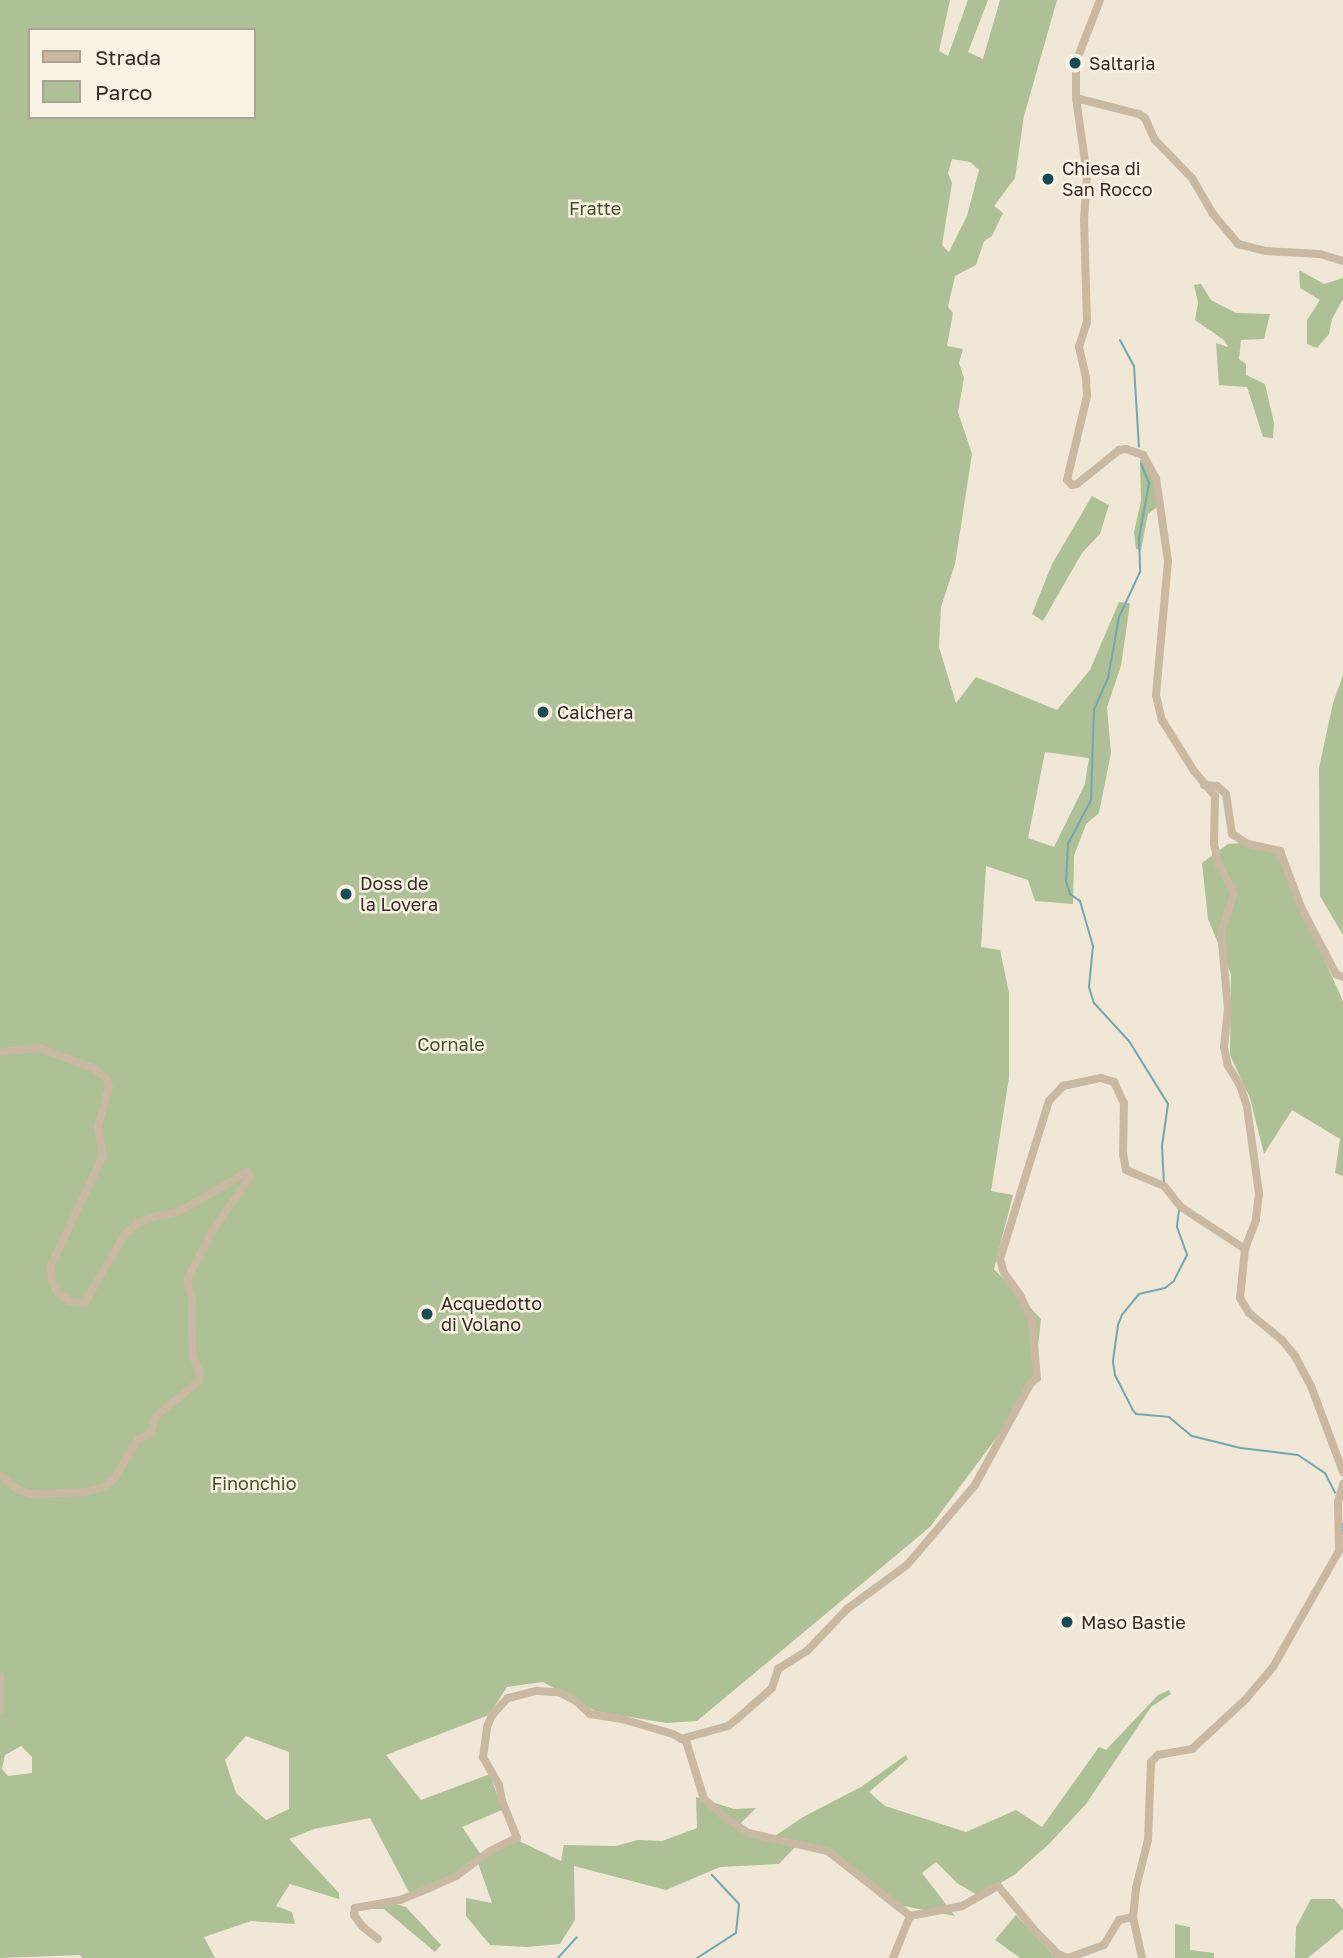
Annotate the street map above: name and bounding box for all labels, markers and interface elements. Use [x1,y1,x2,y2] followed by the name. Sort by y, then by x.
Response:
[28,28,256,119] legend
[95,44,161,70] text: Strada
[1089,52,1155,74] place label: Saltaria
[1067,55,1083,71] marker: Saltaria
[95,79,152,105] text: Parco
[1062,158,1153,200] place label: Chiesa di San Rocco
[1040,171,1056,187] marker: Chiesa di San Rocco
[569,197,621,219] park label: Fratte
[557,701,633,723] place label: Calchera
[535,704,551,720] marker: Calchera
[360,873,438,916] place label: Doss de la Lovera
[338,886,354,902] marker: Doss de la Lovera
[417,1033,485,1055] park label: Cornale
[441,1293,542,1336] place label: Acquedotto di Volano
[419,1306,435,1322] marker: Acquedotto di Volano
[212,1472,296,1494] park label: Finonchio
[1081,1611,1186,1633] place label: Maso Bastie
[1059,1614,1075,1630] marker: Maso Bastie

